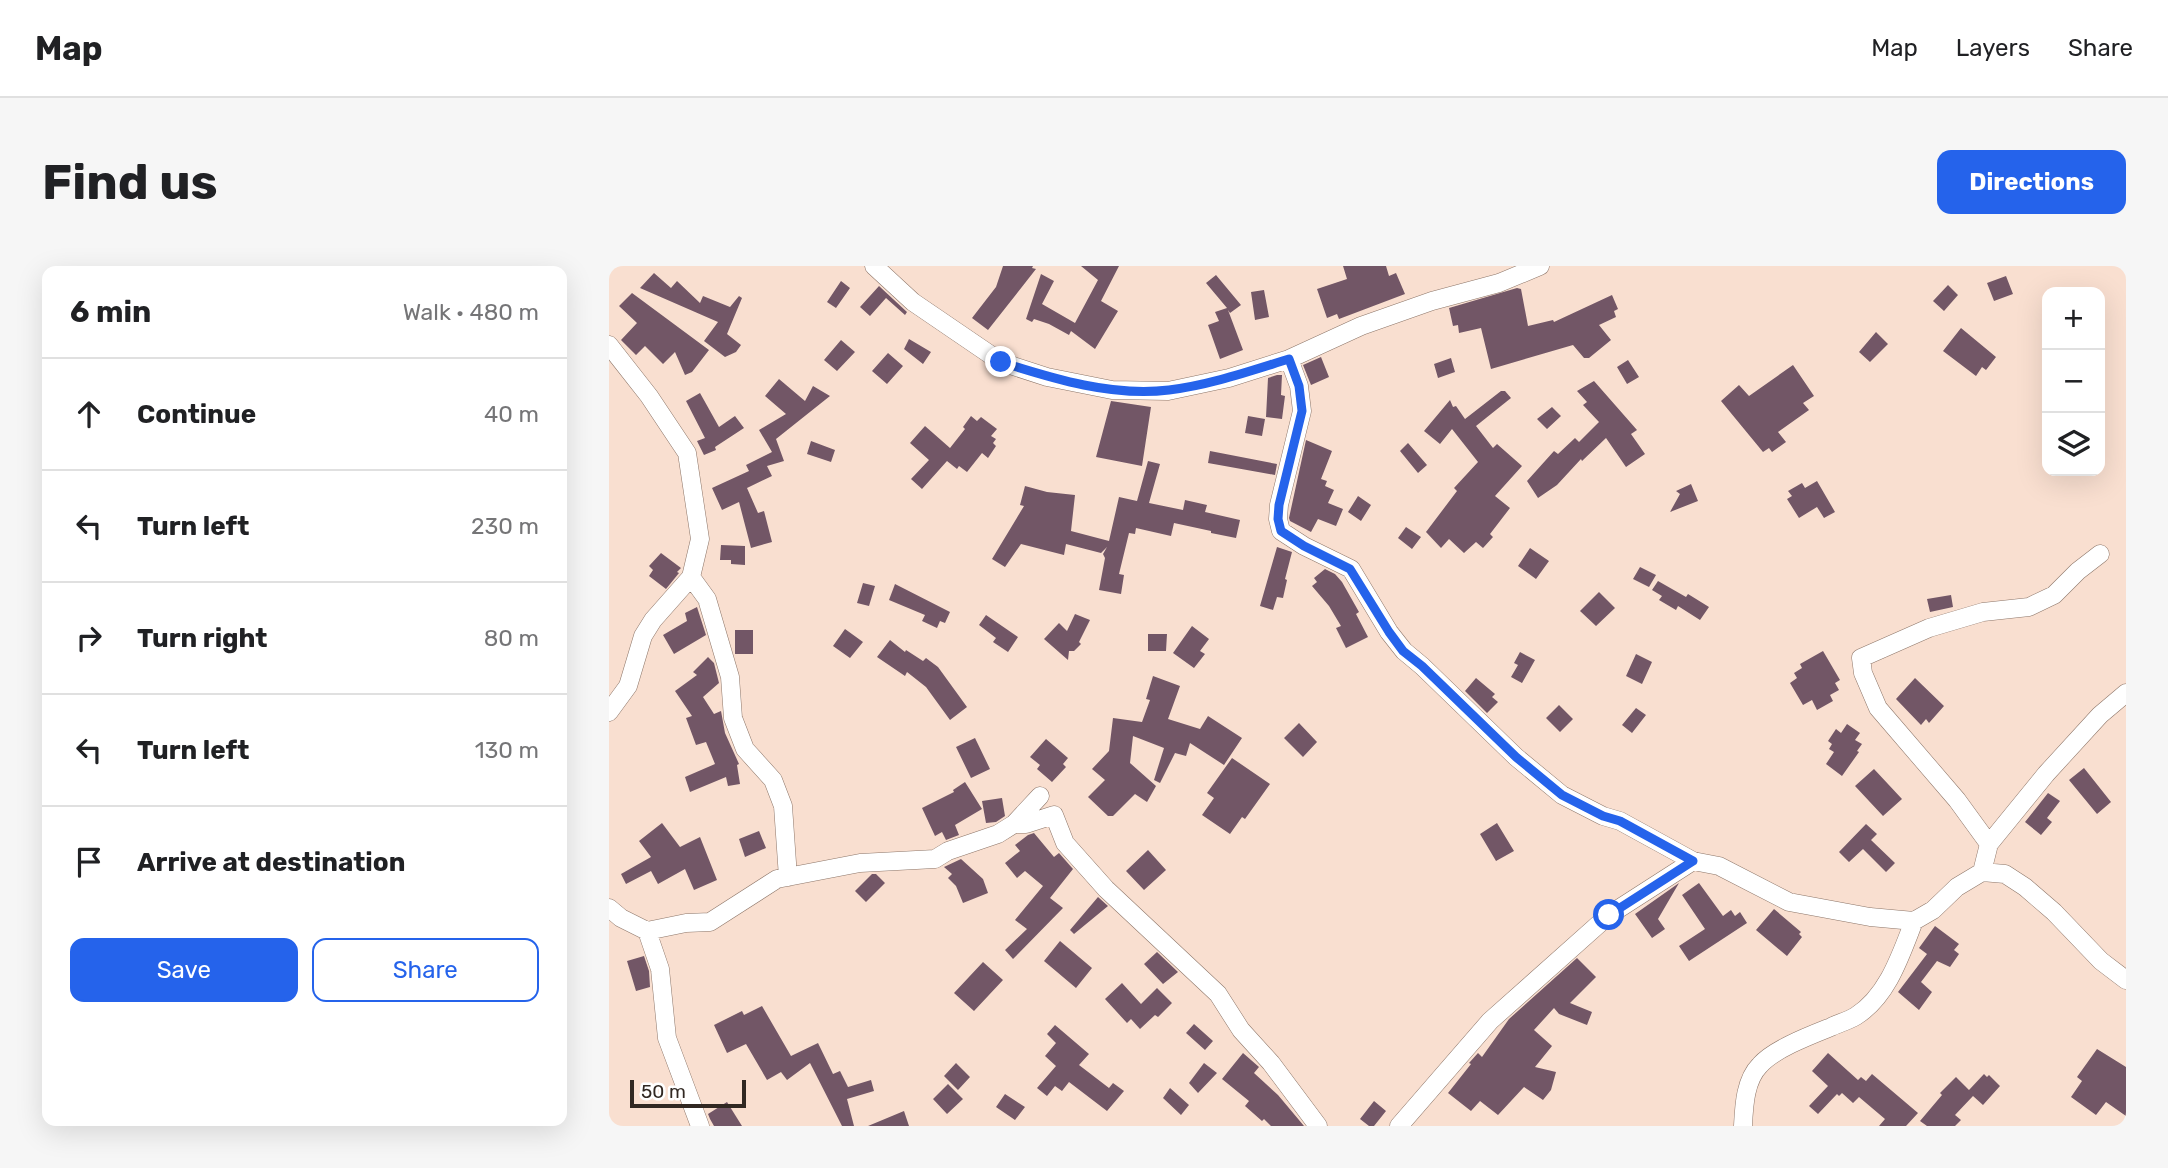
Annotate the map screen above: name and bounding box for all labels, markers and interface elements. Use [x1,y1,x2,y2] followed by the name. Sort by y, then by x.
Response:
[35,29,103,68] text: Map
[1871,34,1918,62] text: Map
[1956,34,2030,62] text: Layers
[2068,34,2133,62] text: Share
[1937,150,2126,214] button: Directions
[42,153,218,211] text: Find us
[2042,287,2105,476] map controls
[2042,287,2105,350] button: +
[70,294,151,330] text: 6 min
[403,298,539,326] text: Walk · 480 m
[985,346,1016,377] route end
[2042,350,2105,413] button: −
[70,395,108,433] icon: ahead
[137,399,256,430] text: Continue
[484,400,539,428] text: 40 m
[2042,413,2105,476] button: layers
[70,507,108,545] icon: left
[137,511,249,542] text: Turn left
[471,512,539,540] text: 230 m
[70,619,108,657] icon: right
[137,623,267,654] text: Turn right
[484,624,539,652] text: 80 m
[70,731,108,769] icon: left
[137,735,249,766] text: Turn left
[475,736,539,764] text: 130 m
[70,843,108,881] icon: arrive
[137,847,405,878] text: Arrive at destination
[1593,899,1624,930] route start
[70,938,298,1002] button: Save
[312,938,539,1002] button: Share
[630,1077,745,1109] scale bar
[641,1080,686,1103] text: 50 m

